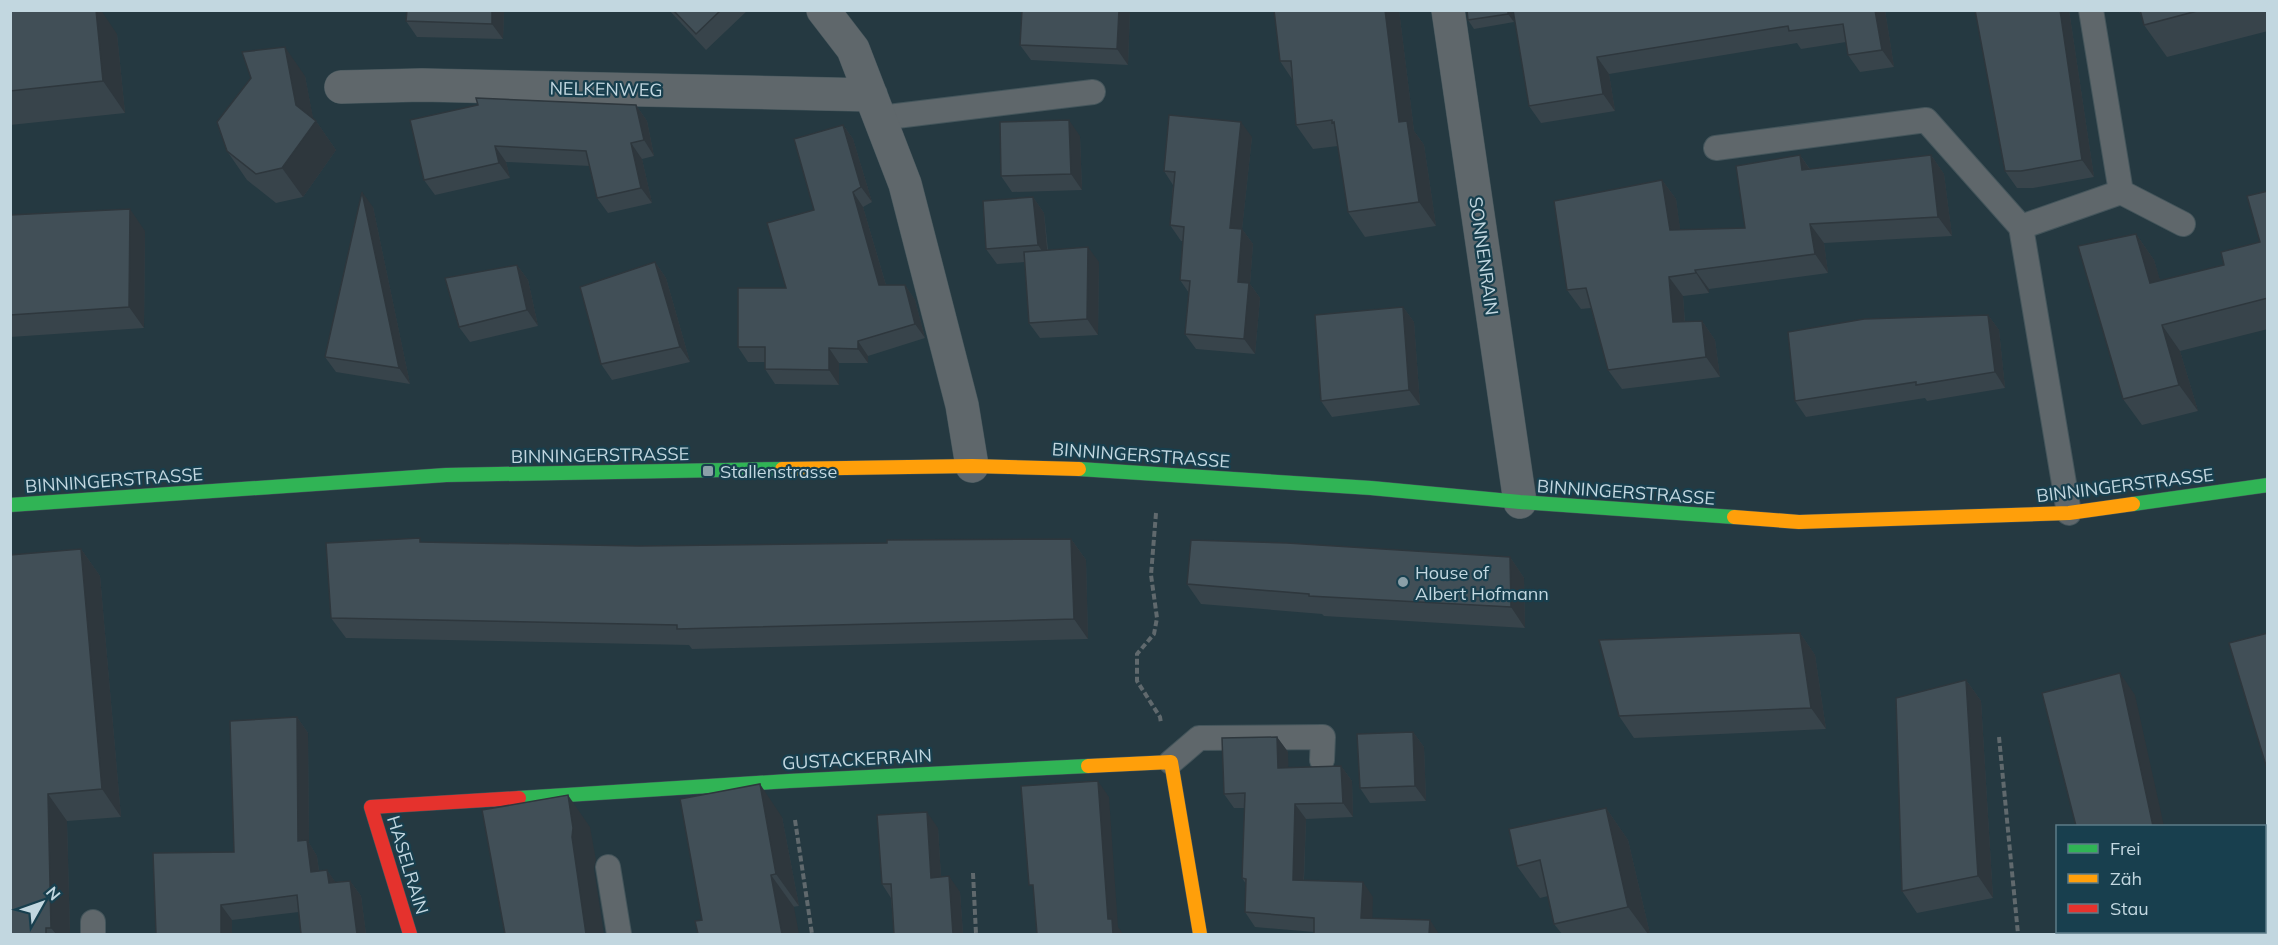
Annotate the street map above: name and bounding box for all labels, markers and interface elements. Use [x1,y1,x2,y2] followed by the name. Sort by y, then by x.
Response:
[549,77,663,101] street label: NELKENWEG
[1464,195,1504,317] street label: SONNENRAIN
[1051,437,1231,473] street label: BINNINGERSTRASSE
[511,442,689,468] street label: BINNINGERSTRASSE
[720,460,837,483] place label: Stallenstrasse
[24,462,204,498] street label: BINNINGERSTRASSE
[2035,463,2215,507] street label: BINNINGERSTRASSE
[701,464,715,478] marker: Stallenstrasse
[1536,474,1716,510] street label: BINNINGERSTRASSE
[1415,561,1549,605] place label: House of Albert Hofmann
[1396,575,1410,589] marker: House of Albert Hofmann
[781,744,933,774] street label: GUSTACKERRAIN
[382,813,434,917] street label: HASELRAIN
[2056,825,2266,933] legend
[2110,837,2140,860] text: Frei
[2110,867,2142,890] text: Zäh
[12,873,72,933] north arrow
[42,882,65,904] text: N
[2110,897,2149,920] text: Stau

